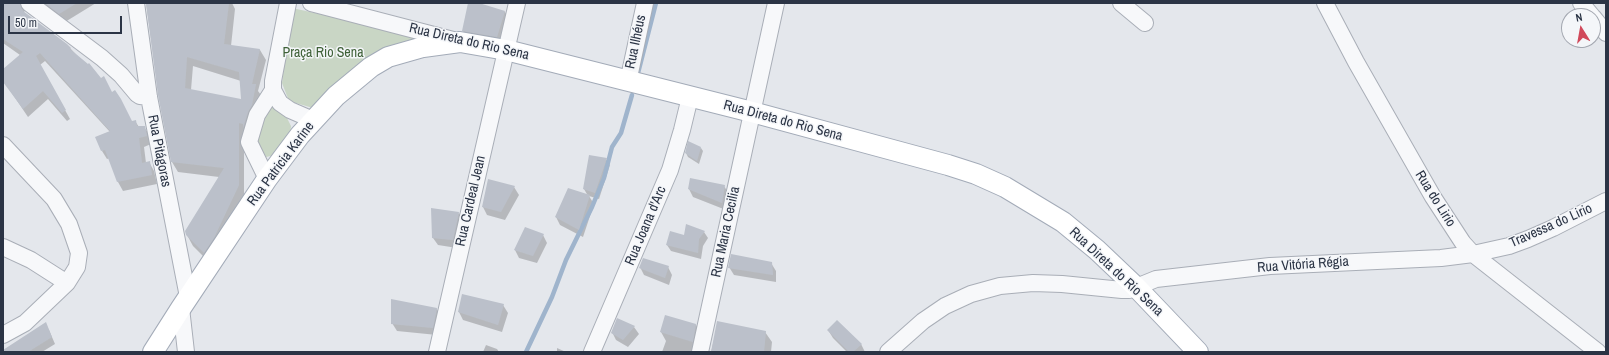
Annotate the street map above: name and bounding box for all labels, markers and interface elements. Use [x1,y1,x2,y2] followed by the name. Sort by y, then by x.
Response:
[10,8,124,34] scale bar
[1561,8,1601,48] north arrow
[1574,10,1583,25] text: N
[622,13,650,71] street label: Rua Ilhéus
[15,15,37,31] text: 50 m
[407,20,531,64] street label: Rua Direta do Rio Sena
[282,45,364,61] park label: Praça Rio Sena
[722,97,844,145] street label: Rua Direta do Rio Sena
[144,113,174,189] street label: Rua Pitágoras
[244,119,318,209] street label: Rua Patricia Karine
[452,154,490,248] street label: Rua Cardeal Jean
[1411,168,1459,230] street label: Rua do Lirio
[622,184,670,268] street label: Rua Joana d'Arc
[708,185,744,279] street label: Rua Maria Cecilia
[1507,200,1595,252] street label: Travessa do Lirio
[1065,224,1167,320] street label: Rua Direta do Rio Sena
[1257,253,1349,277] street label: Rua Vitória Régia

